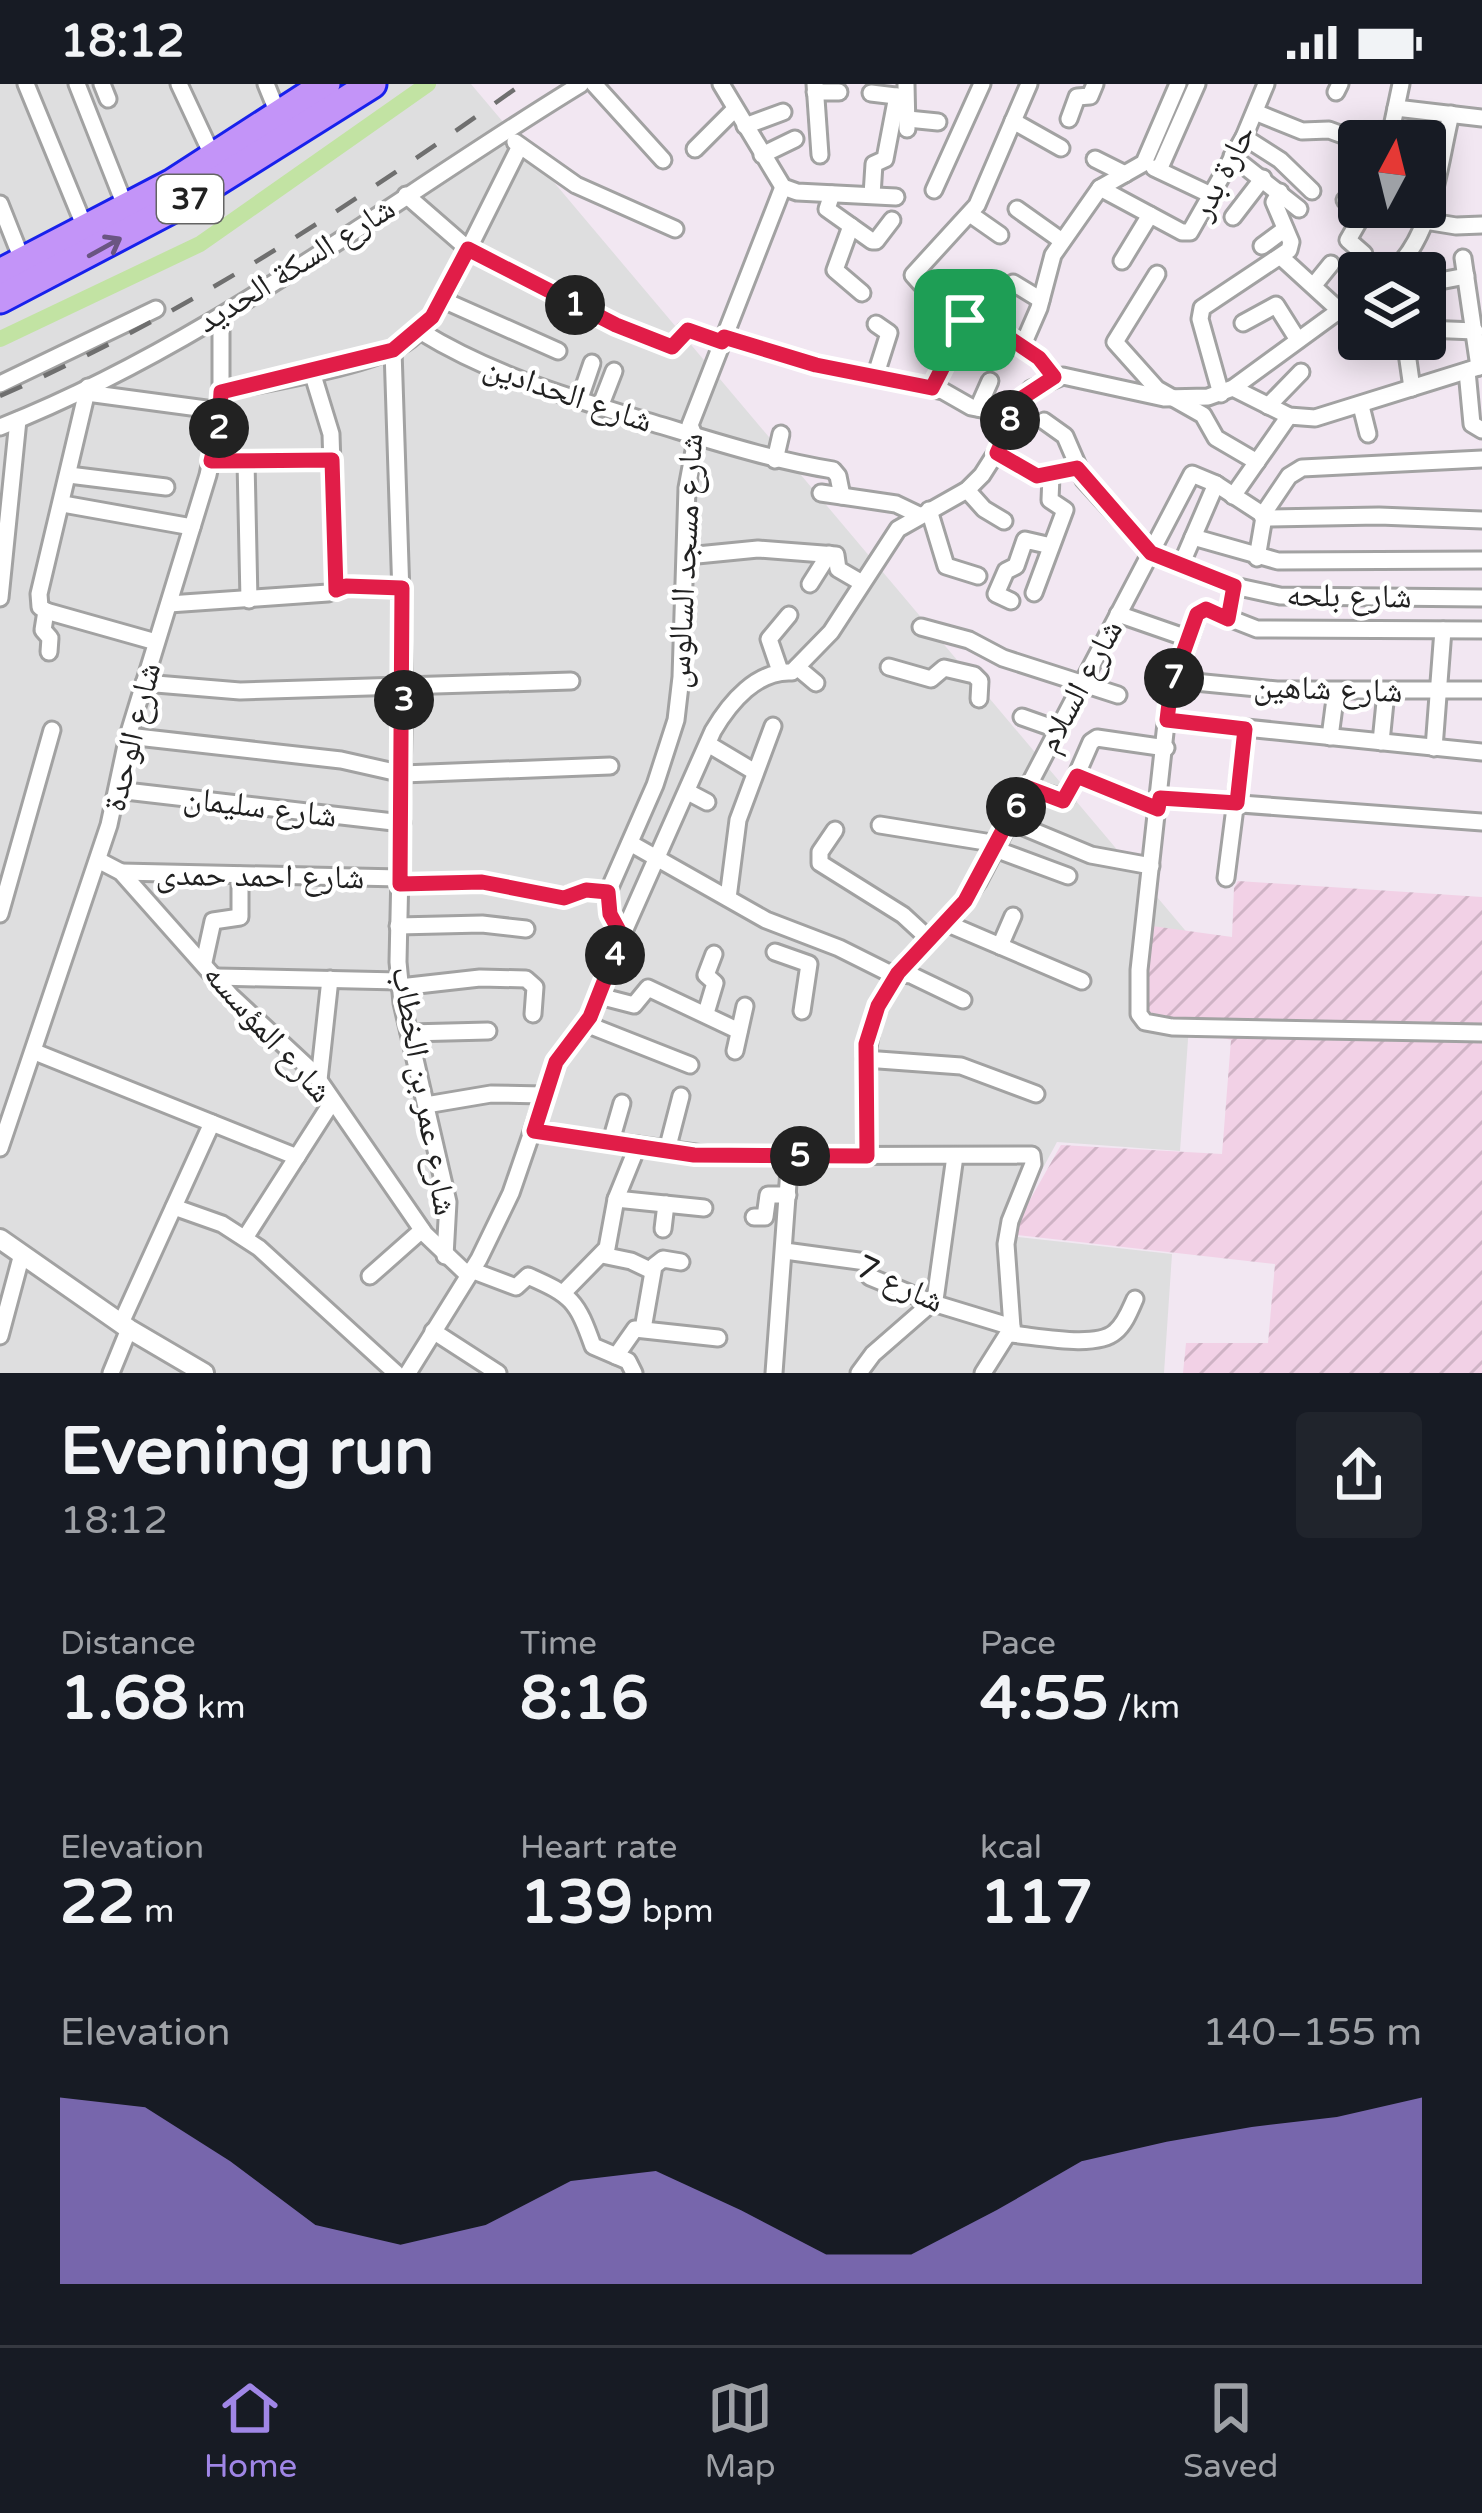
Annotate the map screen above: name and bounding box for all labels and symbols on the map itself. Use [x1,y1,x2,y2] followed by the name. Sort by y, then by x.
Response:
[1181,118,1264,227] street label: حارة بدر
[1338,120,1446,228] north arrow
[157,175,223,223] road number: 37
[190,189,402,341] street label: شارع السكة الحديد
[86,234,121,258] one-way arrow
[914,269,1016,371] pin
[545,275,605,335] pin: 1
[478,347,658,441] street label: شارع الحدادين
[980,390,1040,450] pin: 8
[189,398,249,458] pin: 2
[659,432,711,690] street label: شارع مسجد السالوس
[1286,575,1412,617] street label: شارع بلحه
[1029,613,1132,759] street label: شارع السلام
[1144,648,1204,708] pin: 7
[95,659,169,815] street label: شارع الوحدة
[1253,667,1403,711] street label: شارع شاهين
[374,670,434,730] pin: 3
[986,777,1046,837] pin: 6
[181,778,339,836] street label: شارع سليمان
[155,855,365,897] street label: شارع احمد حمدى
[585,925,645,985] pin: 4
[195,955,341,1111] street label: شارع المؤسسه
[383,964,465,1218] street label: شارع عمر بن الخطاب
[770,1126,830,1186] pin: 5
[850,1247,950,1321] street label: شارع 7

